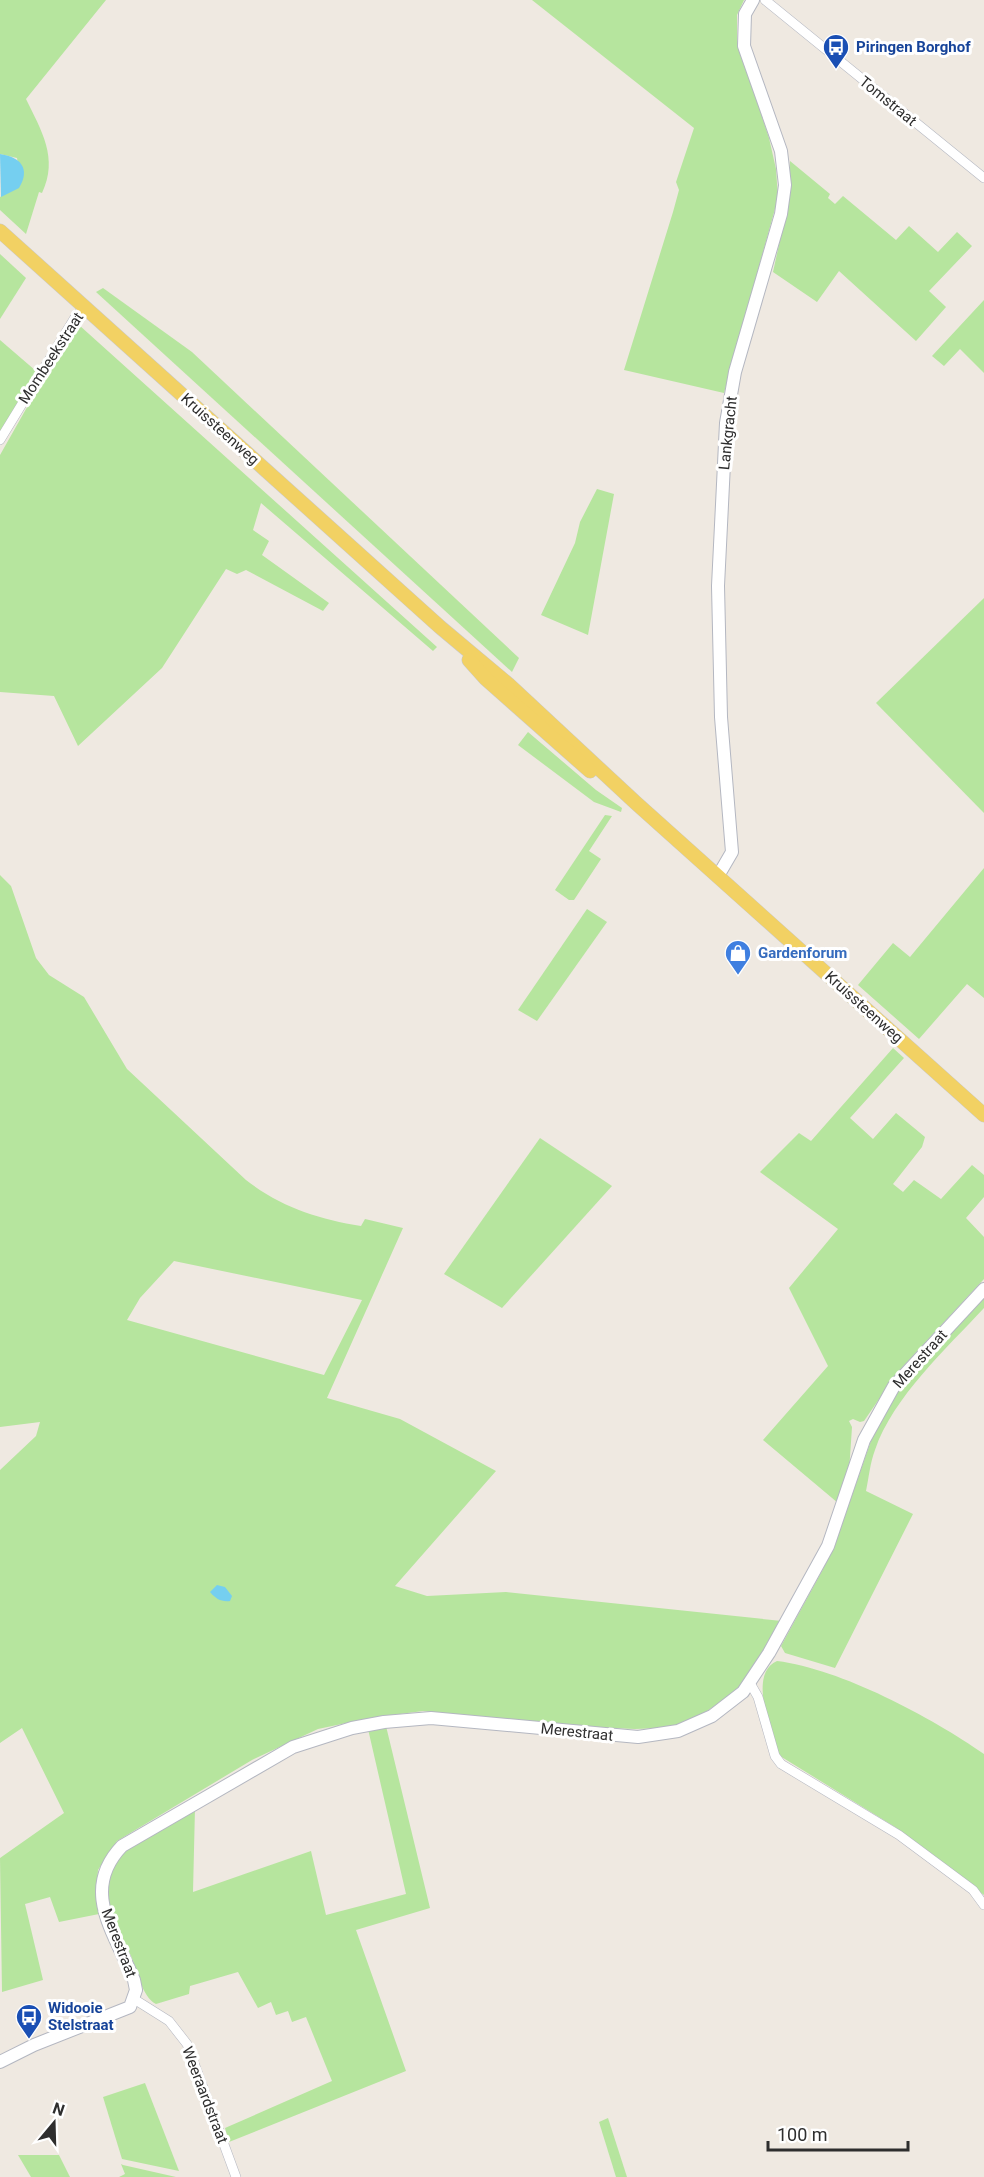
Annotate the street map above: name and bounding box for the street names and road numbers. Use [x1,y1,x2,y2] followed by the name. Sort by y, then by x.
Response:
[856,72,920,130] street label: Tomstraat
[15,309,87,407] street label: Mombeekstraat
[177,389,263,469] street label: Kruissteenweg
[715,395,741,471] street label: Lankgracht
[821,967,907,1047] street label: Kruissteenweg
[889,1326,951,1392] street label: Merestraat
[540,1719,614,1745] street label: Merestraat
[98,1906,140,1980] street label: Merestraat
[178,2044,232,2146] street label: Weeraardstraat

